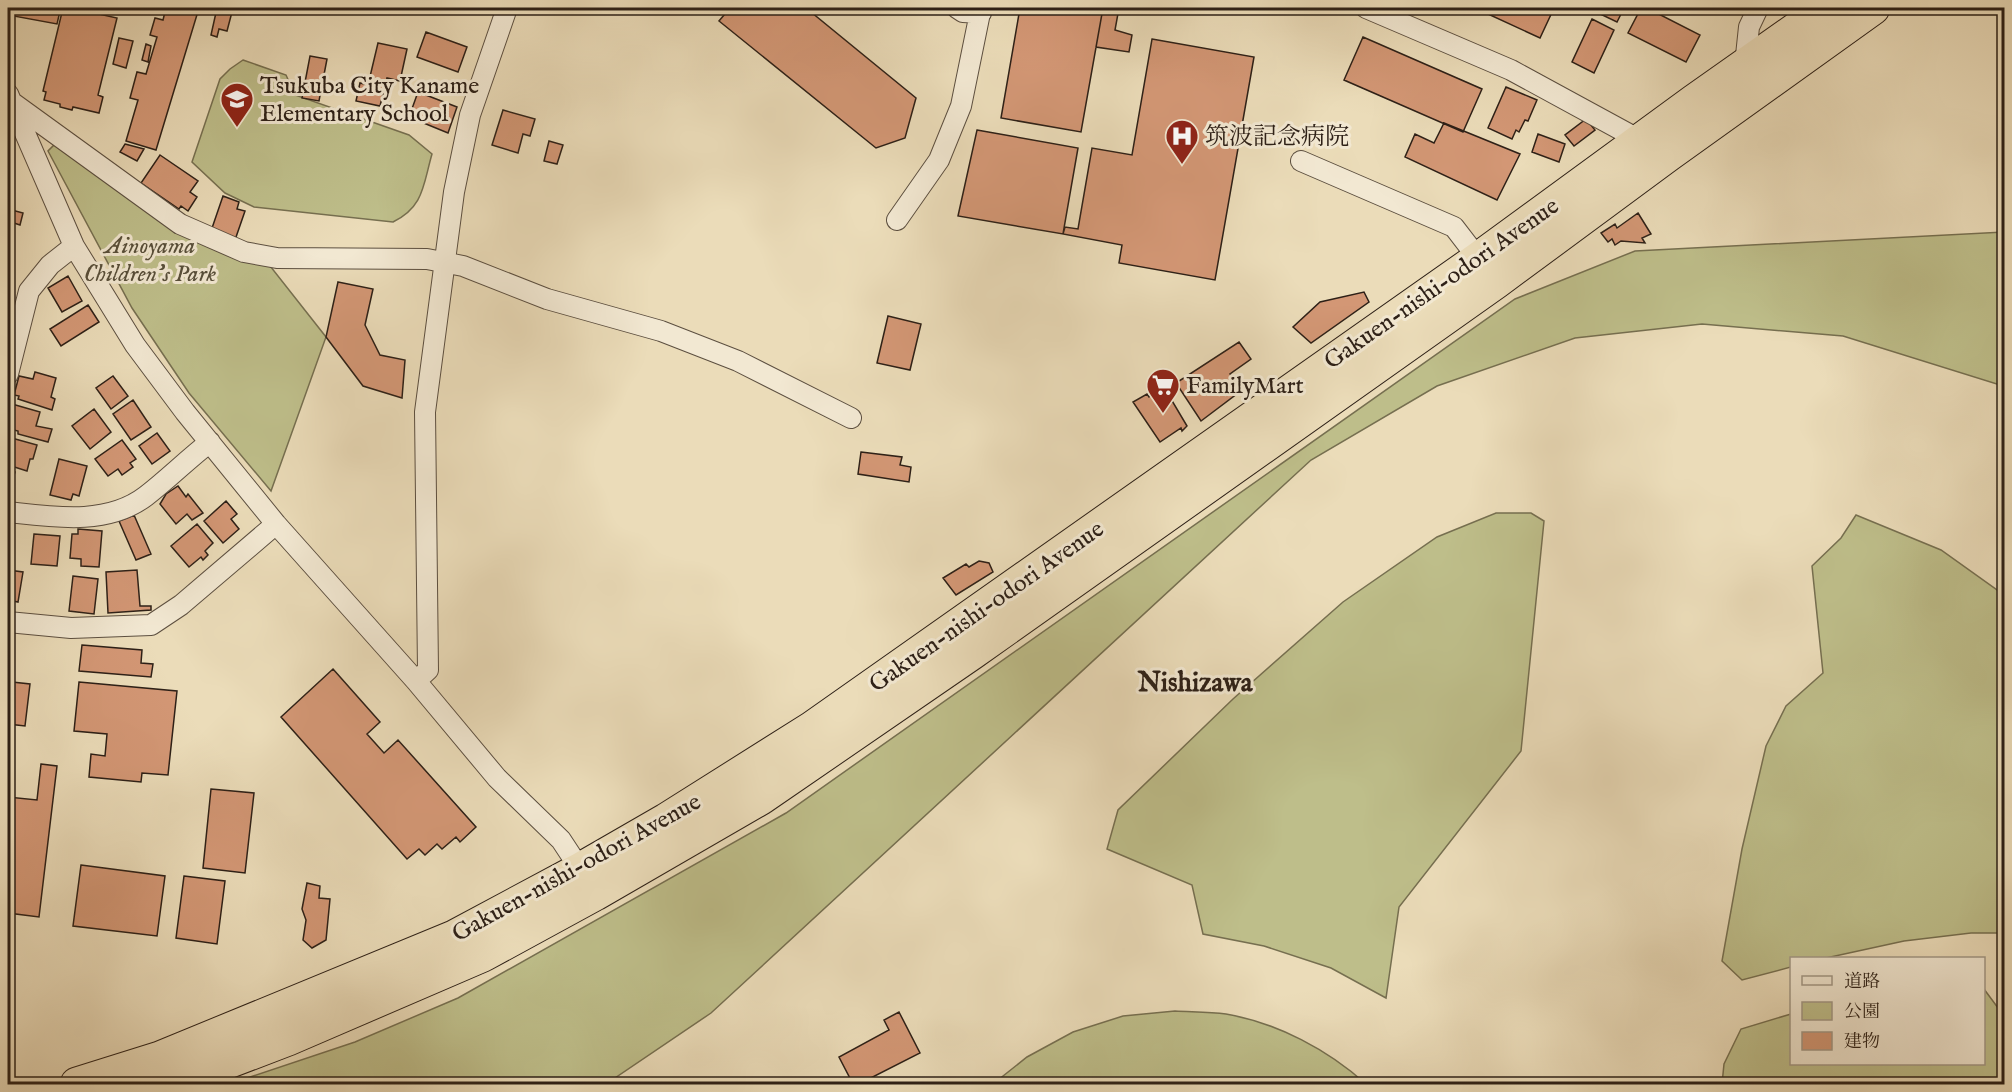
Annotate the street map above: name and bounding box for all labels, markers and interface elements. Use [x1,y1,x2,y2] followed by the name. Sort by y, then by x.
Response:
[260,71,479,130] place label: Tsukuba City Kaname Elementary School
[219,81,255,128] school or university icon: Tsukuba City Kaname Elementary School
[1164,118,1200,165] hospital icon: 筑波記念病院
[1205,122,1349,153] place label: 筑波記念病院
[1318,191,1565,377] street label: Gakuen-nishi-odori Avenue
[84,231,217,290] park label: Ainoyama Children's Park
[1145,367,1181,414] supermarket icon: FamilyMart
[1186,371,1304,402] place label: FamilyMart
[863,514,1110,700] street label: Gakuen-nishi-odori Avenue
[1137,667,1254,701] district label: Nishizawa
[447,787,707,950] street label: Gakuen-nishi-odori Avenue
[1790,957,1985,1065] legend
[1844,971,1880,994] text: 道路
[1844,1001,1880,1024] text: 公園
[1844,1031,1880,1054] text: 建物

